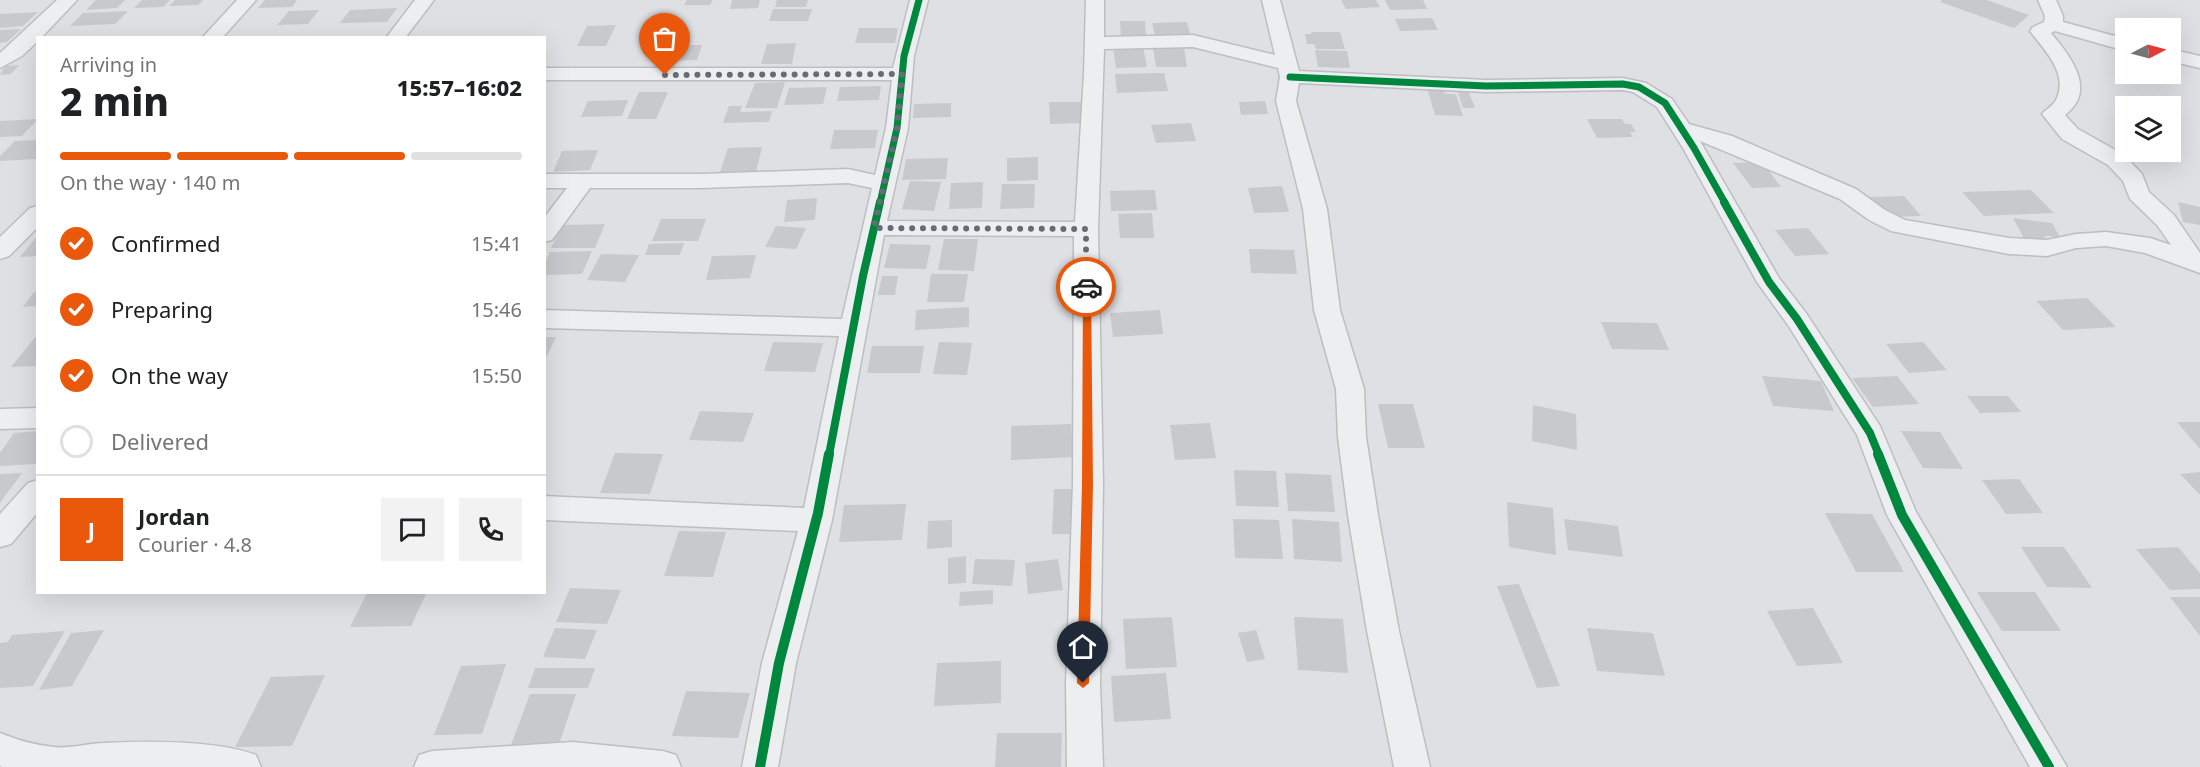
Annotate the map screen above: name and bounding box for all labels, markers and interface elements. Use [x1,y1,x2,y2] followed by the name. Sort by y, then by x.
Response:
[639,13,690,75] pin
[2115,18,2181,84] north arrow
[2115,18,2181,162] map controls
[648,22,681,55] icon: bag
[60,51,157,78] text: Arriving in
[397,72,522,102] text: 15:57–16:02
[60,74,169,127] text: 2 min
[2115,96,2181,162] button: layers
[60,169,240,196] text: On the way · 140 m
[60,227,93,260] icon: check
[111,228,221,258] text: Confirmed
[471,230,522,257] text: 15:41
[1056,257,1116,317] courier
[1070,271,1103,304] icon: car
[60,293,93,326] icon: check
[111,294,213,324] text: Preparing
[471,296,522,323] text: 15:46
[60,359,93,392] icon: check
[111,360,228,390] text: On the way
[471,362,522,389] text: 15:50
[111,426,209,456] text: Delivered
[381,498,444,561] button: chat
[459,498,522,561] button: phone
[138,501,210,531] text: Jordan
[88,514,95,544] text: J
[138,531,252,558] text: Courier · 4.8
[1057,621,1108,683] pin
[1066,630,1099,663] icon: home

